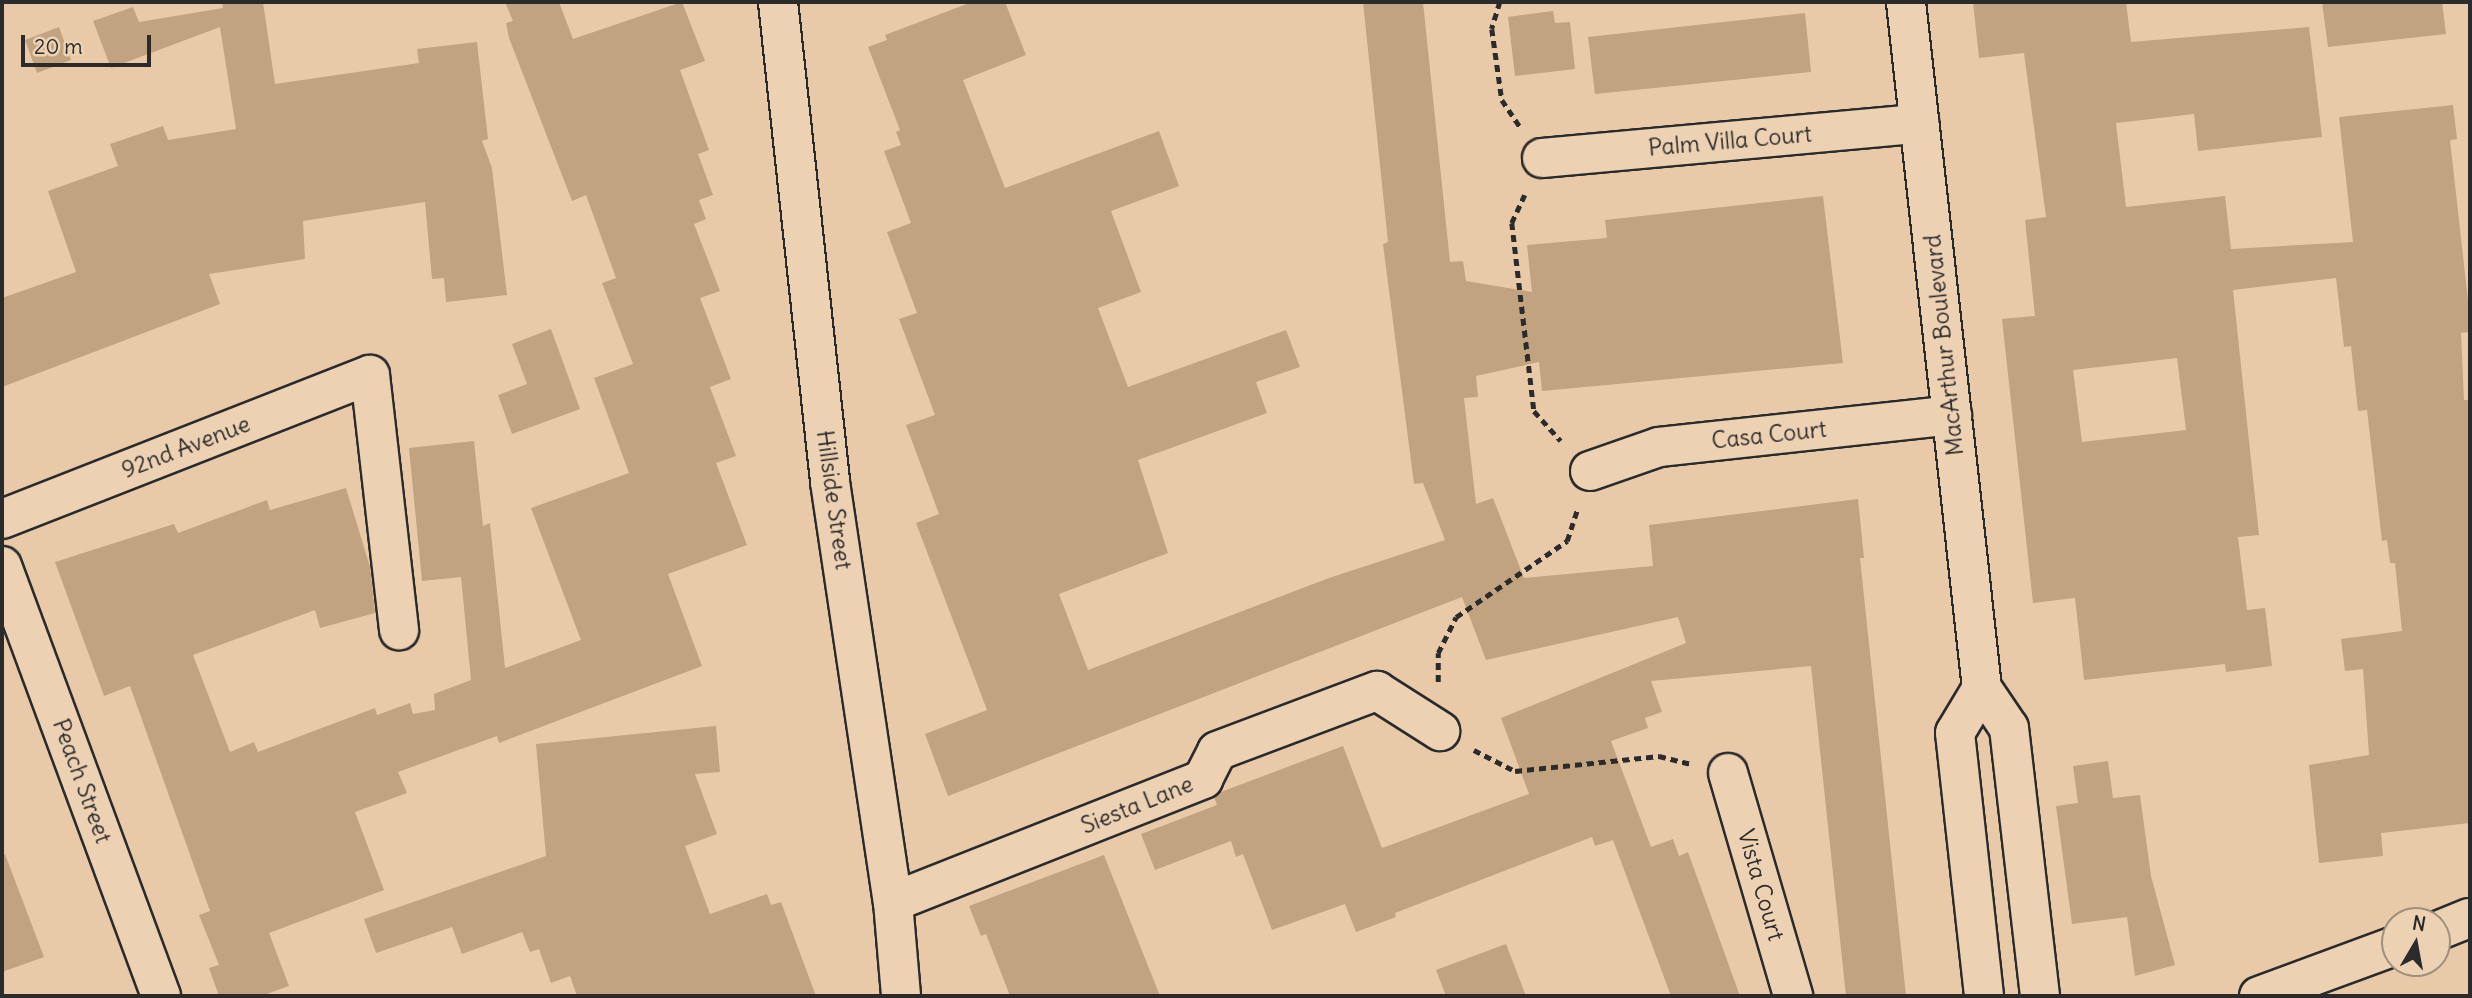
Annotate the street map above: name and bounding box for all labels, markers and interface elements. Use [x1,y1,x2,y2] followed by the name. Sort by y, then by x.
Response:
[24,21,154,65] scale bar
[34,33,83,60] text: 20 m
[1647,120,1813,162] street label: Palm Villa Court
[1919,233,1969,457] street label: MacArthur Boulevard
[118,410,254,484] street label: 92nd Avenue
[1710,415,1828,455] street label: Casa Court
[811,429,857,571] street label: Hillside Street
[47,715,117,847] street label: Peach Street
[1077,770,1197,840] street label: Siesta Lane
[1732,826,1790,944] street label: Vista Court
[2381,907,2451,977] north arrow
[2411,910,2428,936] text: N

